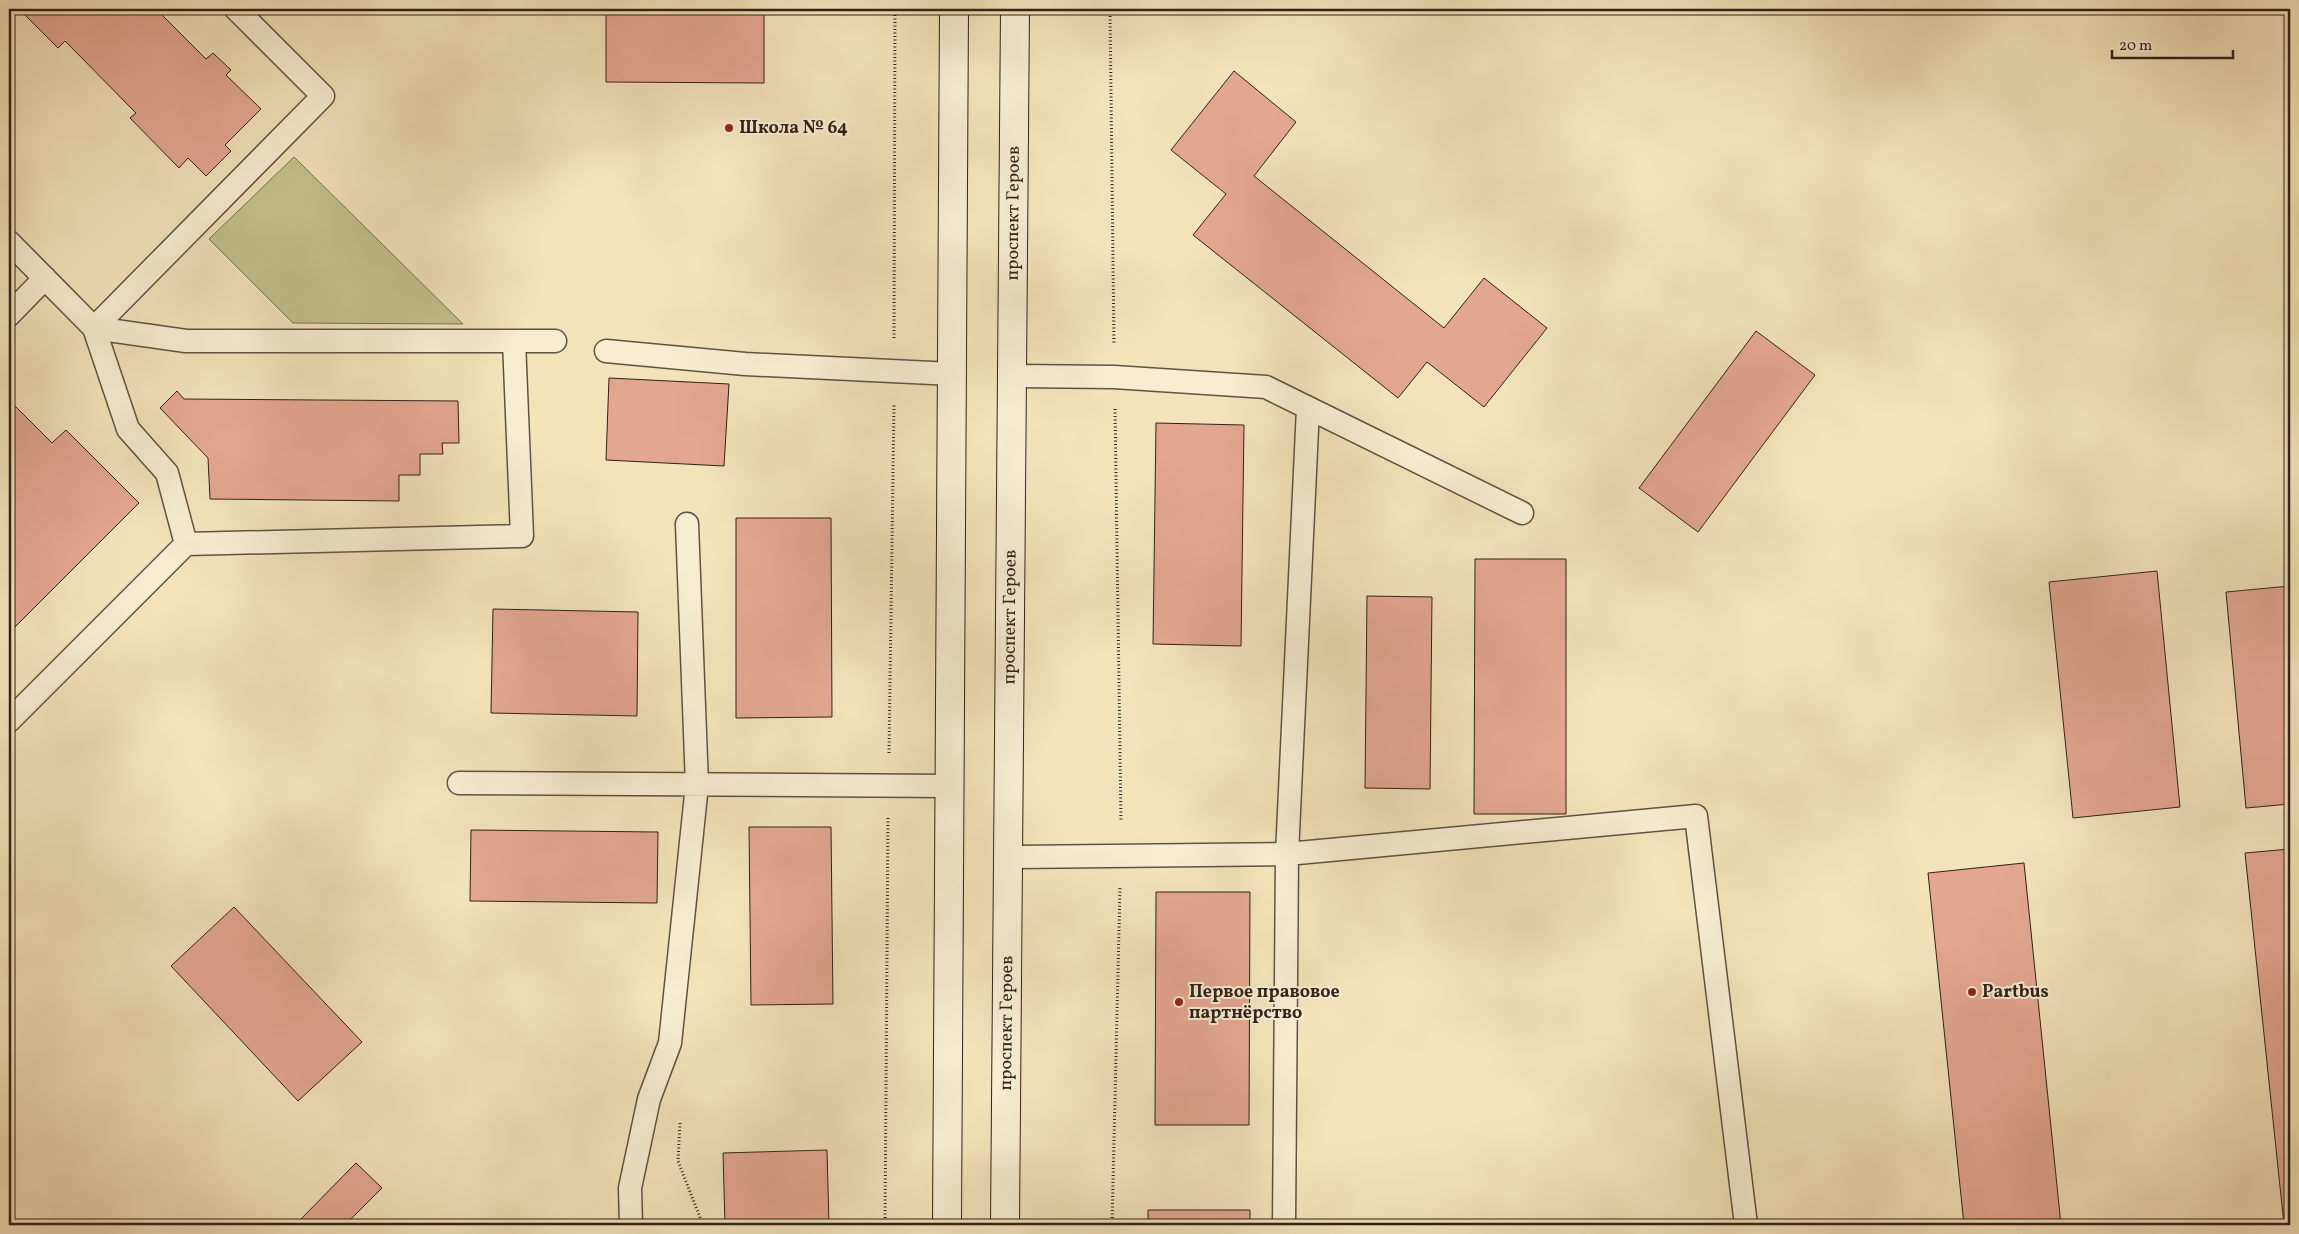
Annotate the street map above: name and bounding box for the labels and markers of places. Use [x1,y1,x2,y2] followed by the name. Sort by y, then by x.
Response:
[739,116,848,141] place label: Школа № 64
[723,122,735,134] marker: Школа № 64
[1189,980,1340,1026] place label: Первое правовое партнёрство
[1982,980,2049,1005] place label: Partbus
[1966,986,1978,998] marker: Partbus
[1173,996,1185,1008] marker: Первое правовое партнёрство

